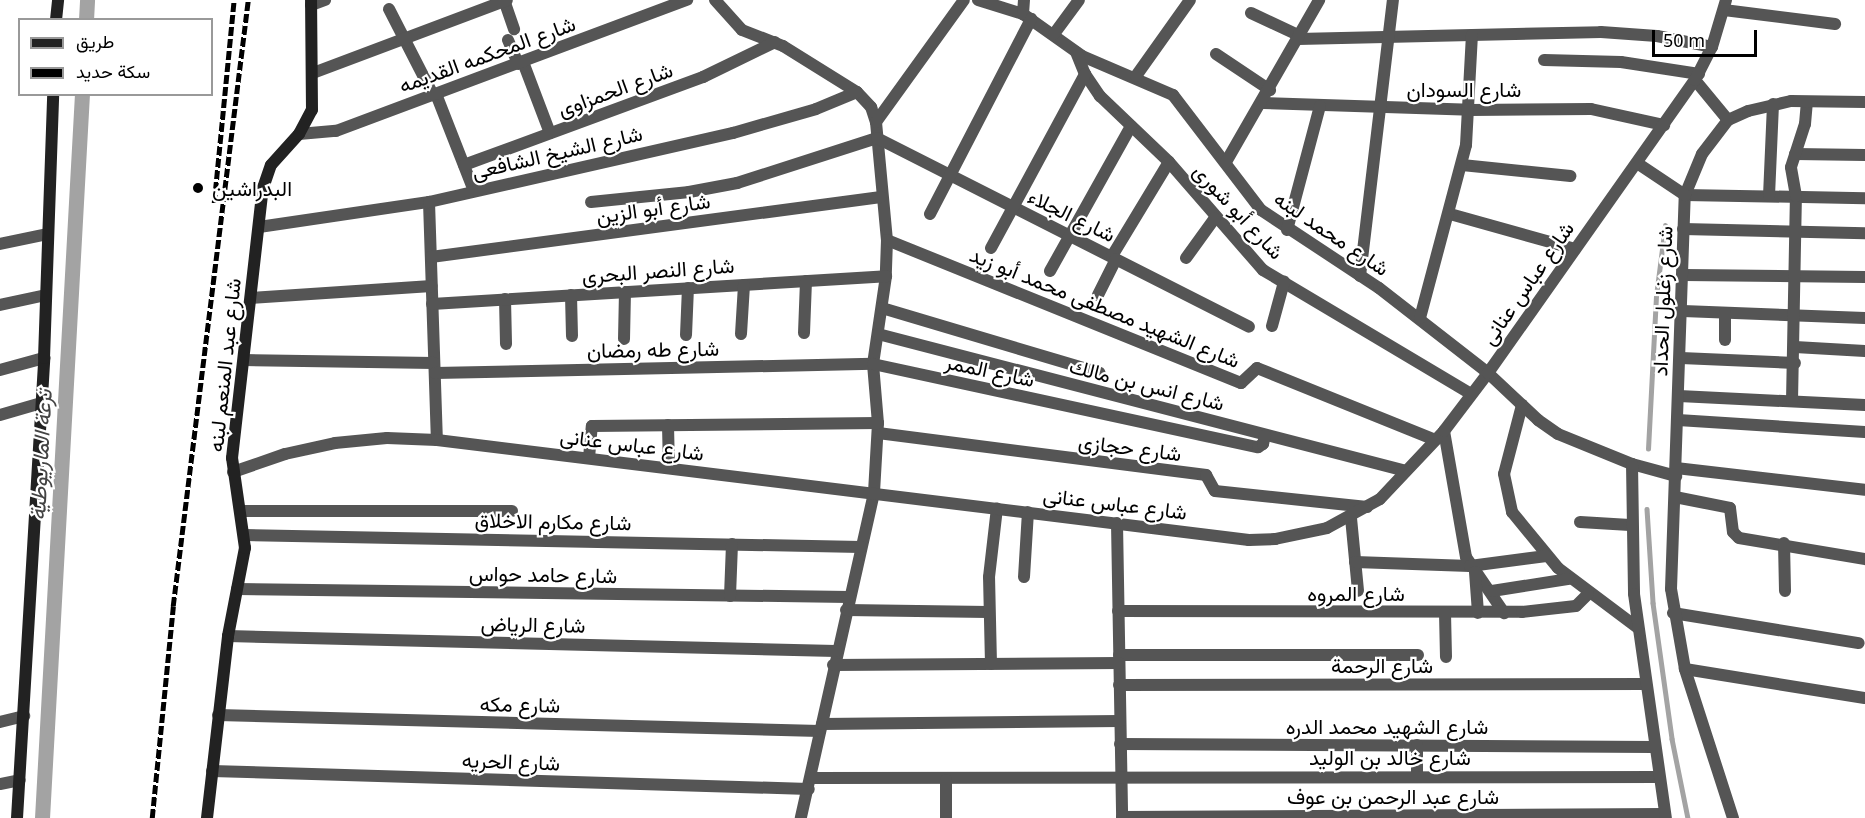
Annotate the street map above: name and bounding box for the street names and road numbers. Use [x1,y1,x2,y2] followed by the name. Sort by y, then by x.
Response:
[395,10,579,98] street label: شارع المحكمه القديمه
[554,57,676,121] street label: شارع الحمزاوى
[1407,76,1521,102] street label: شارع السودان
[469,120,645,184] street label: شارع الشيخ الشافعى
[1188,158,1290,264] street label: شارع أبو شورى
[1024,183,1120,247] street label: شارع الجلاء
[1270,185,1394,281] street label: شارع محمد لبنه
[594,188,712,228] street label: شارع أبو الزين
[1475,216,1579,350] street label: شارع عباس عنانى
[1647,225,1677,377] street label: شارع زغلول الحداد
[966,241,1244,373] street label: شارع الشهيد مصطفى محمد أبو زيد
[581,252,735,288] street label: شارع النصر البحرى
[202,277,246,453] street label: شارع عبد المنعم لبنه
[587,335,719,363] street label: شارع طه رمضان
[943,348,1037,392] street label: شارع الممر
[1067,353,1227,415] street label: شارع انس بن مالك
[559,423,705,465] street label: شارع عباس عنانى
[1077,428,1183,466] street label: شارع حجازى
[1042,482,1188,524] street label: شارع عباس عنانى
[474,507,632,535] street label: شارع مكارم الاخلاق
[469,560,617,588] street label: شارع حامد حواس
[1307,580,1405,606] street label: شارع المروه
[480,610,586,638] street label: شارع الرياض
[1331,652,1433,678] street label: شارع الرحمة
[480,691,560,717] street label: شارع مكه
[1286,713,1488,739] street label: شارع الشهيد محمد الدره
[1309,744,1471,770] street label: شارع خالد بن الوليد
[461,747,561,775] street label: شارع الحريه
[1287,783,1499,809] street label: شارع عبد الرحمن بن عوف

